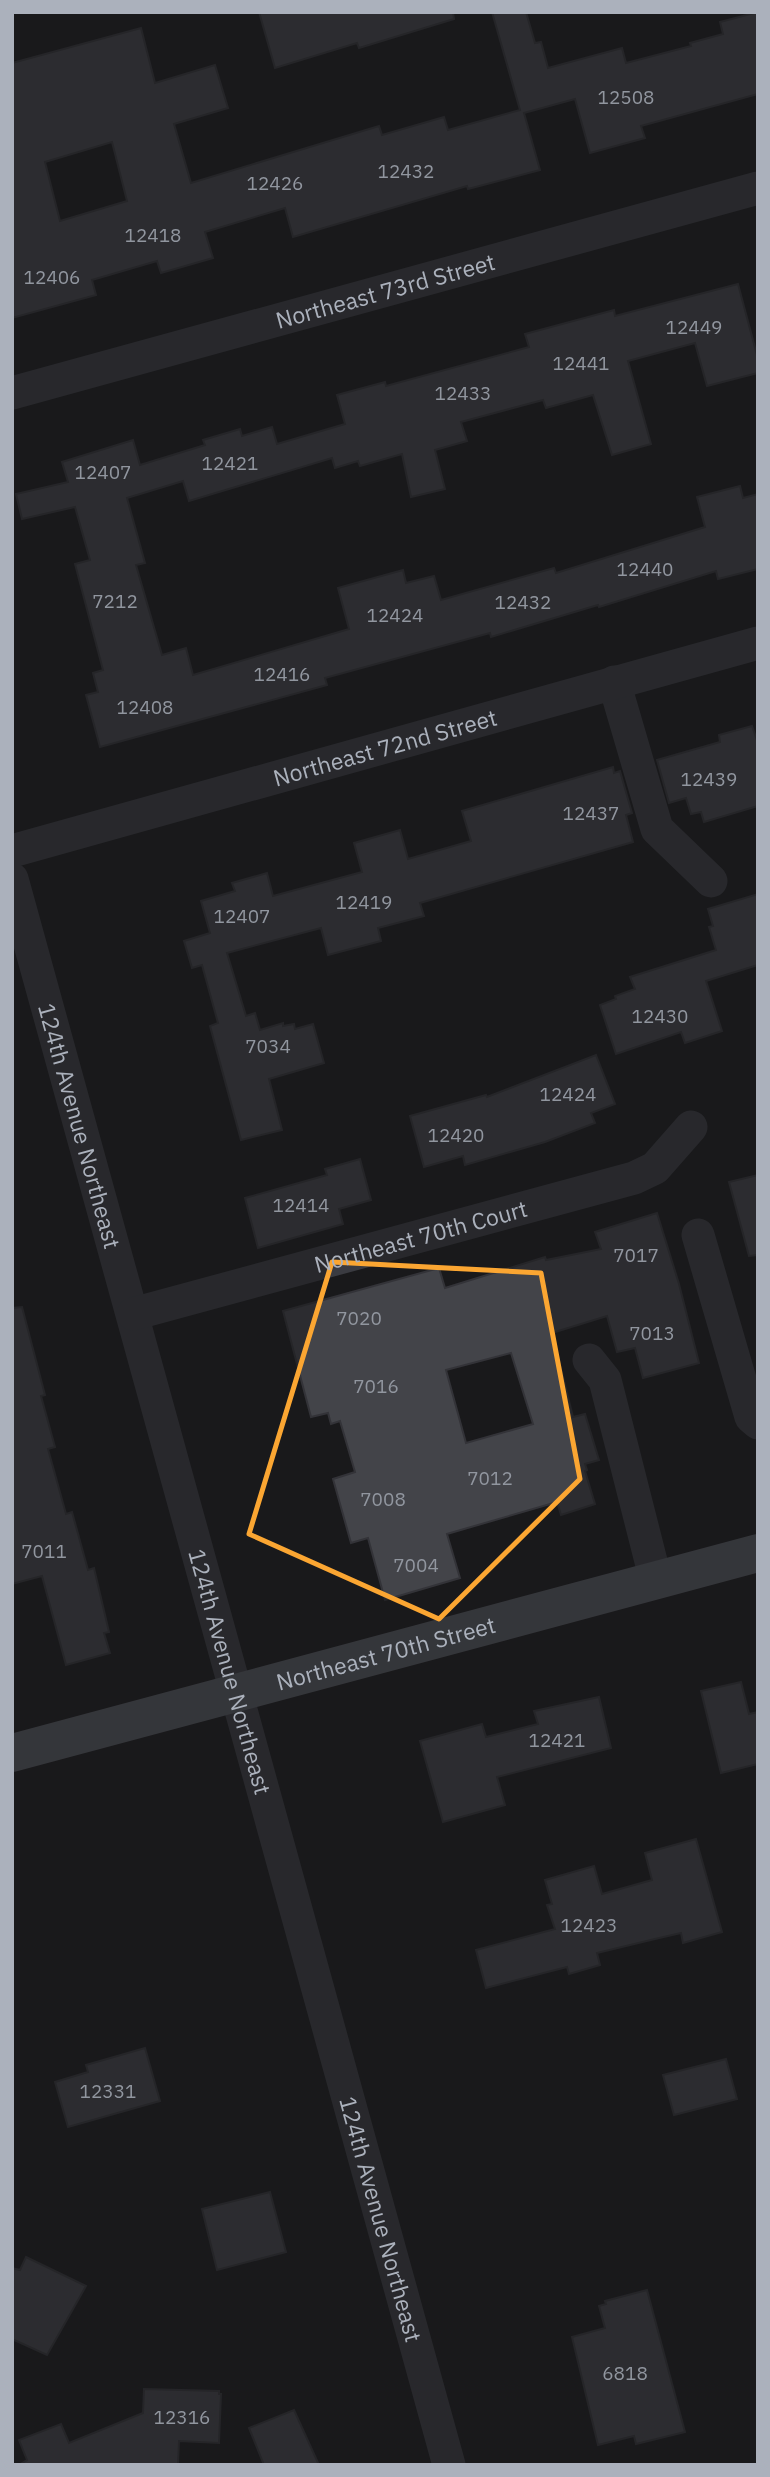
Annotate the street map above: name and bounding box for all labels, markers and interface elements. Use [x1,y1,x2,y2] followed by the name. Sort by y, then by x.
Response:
[597,85,655,109] house number: 12508
[377,159,435,183] house number: 12432
[246,171,304,195] house number: 12426
[124,223,182,247] house number: 12418
[272,246,498,335] street label: Northeast 73rd Street
[23,265,81,289] house number: 12406
[665,315,723,339] house number: 12449
[552,351,610,375] house number: 12441
[434,381,492,405] house number: 12433
[201,451,259,475] house number: 12421
[74,460,132,484] house number: 12407
[616,557,674,581] house number: 12440
[92,589,138,613] house number: 7212
[494,590,552,614] house number: 12432
[366,603,424,627] house number: 12424
[253,662,311,686] house number: 12416
[116,695,174,719] house number: 12408
[270,702,500,793] street label: Northeast 72nd Street
[680,767,738,791] house number: 12439
[562,801,620,825] house number: 12437
[335,890,393,914] house number: 12419
[213,904,271,928] house number: 12407
[32,1000,128,1252] street label: 124th Avenue Northeast
[631,1004,689,1028] house number: 12430
[245,1034,291,1058] house number: 7034
[539,1082,597,1106] house number: 12424
[427,1123,485,1147] house number: 12420
[272,1193,330,1217] house number: 12414
[311,1193,530,1279] street label: Northeast 70th Court
[613,1243,659,1267] house number: 7017
[336,1306,382,1330] house number: 7020
[629,1321,675,1345] house number: 7013
[353,1374,399,1398] house number: 7016
[467,1466,513,1490] house number: 7012
[360,1487,406,1511] house number: 7008
[21,1539,67,1563] house number: 7011
[182,1545,278,1798] street label: 124th Avenue Northeast
[393,1553,439,1577] house number: 7004
[273,1609,499,1696] street label: Northeast 70th Street
[528,1728,586,1752] house number: 12421
[560,1913,618,1937] house number: 12423
[79,2079,137,2103] house number: 12331
[333,2093,429,2345] street label: 124th Avenue Northeast
[602,2361,648,2385] house number: 6818
[153,2405,211,2429] house number: 12316

